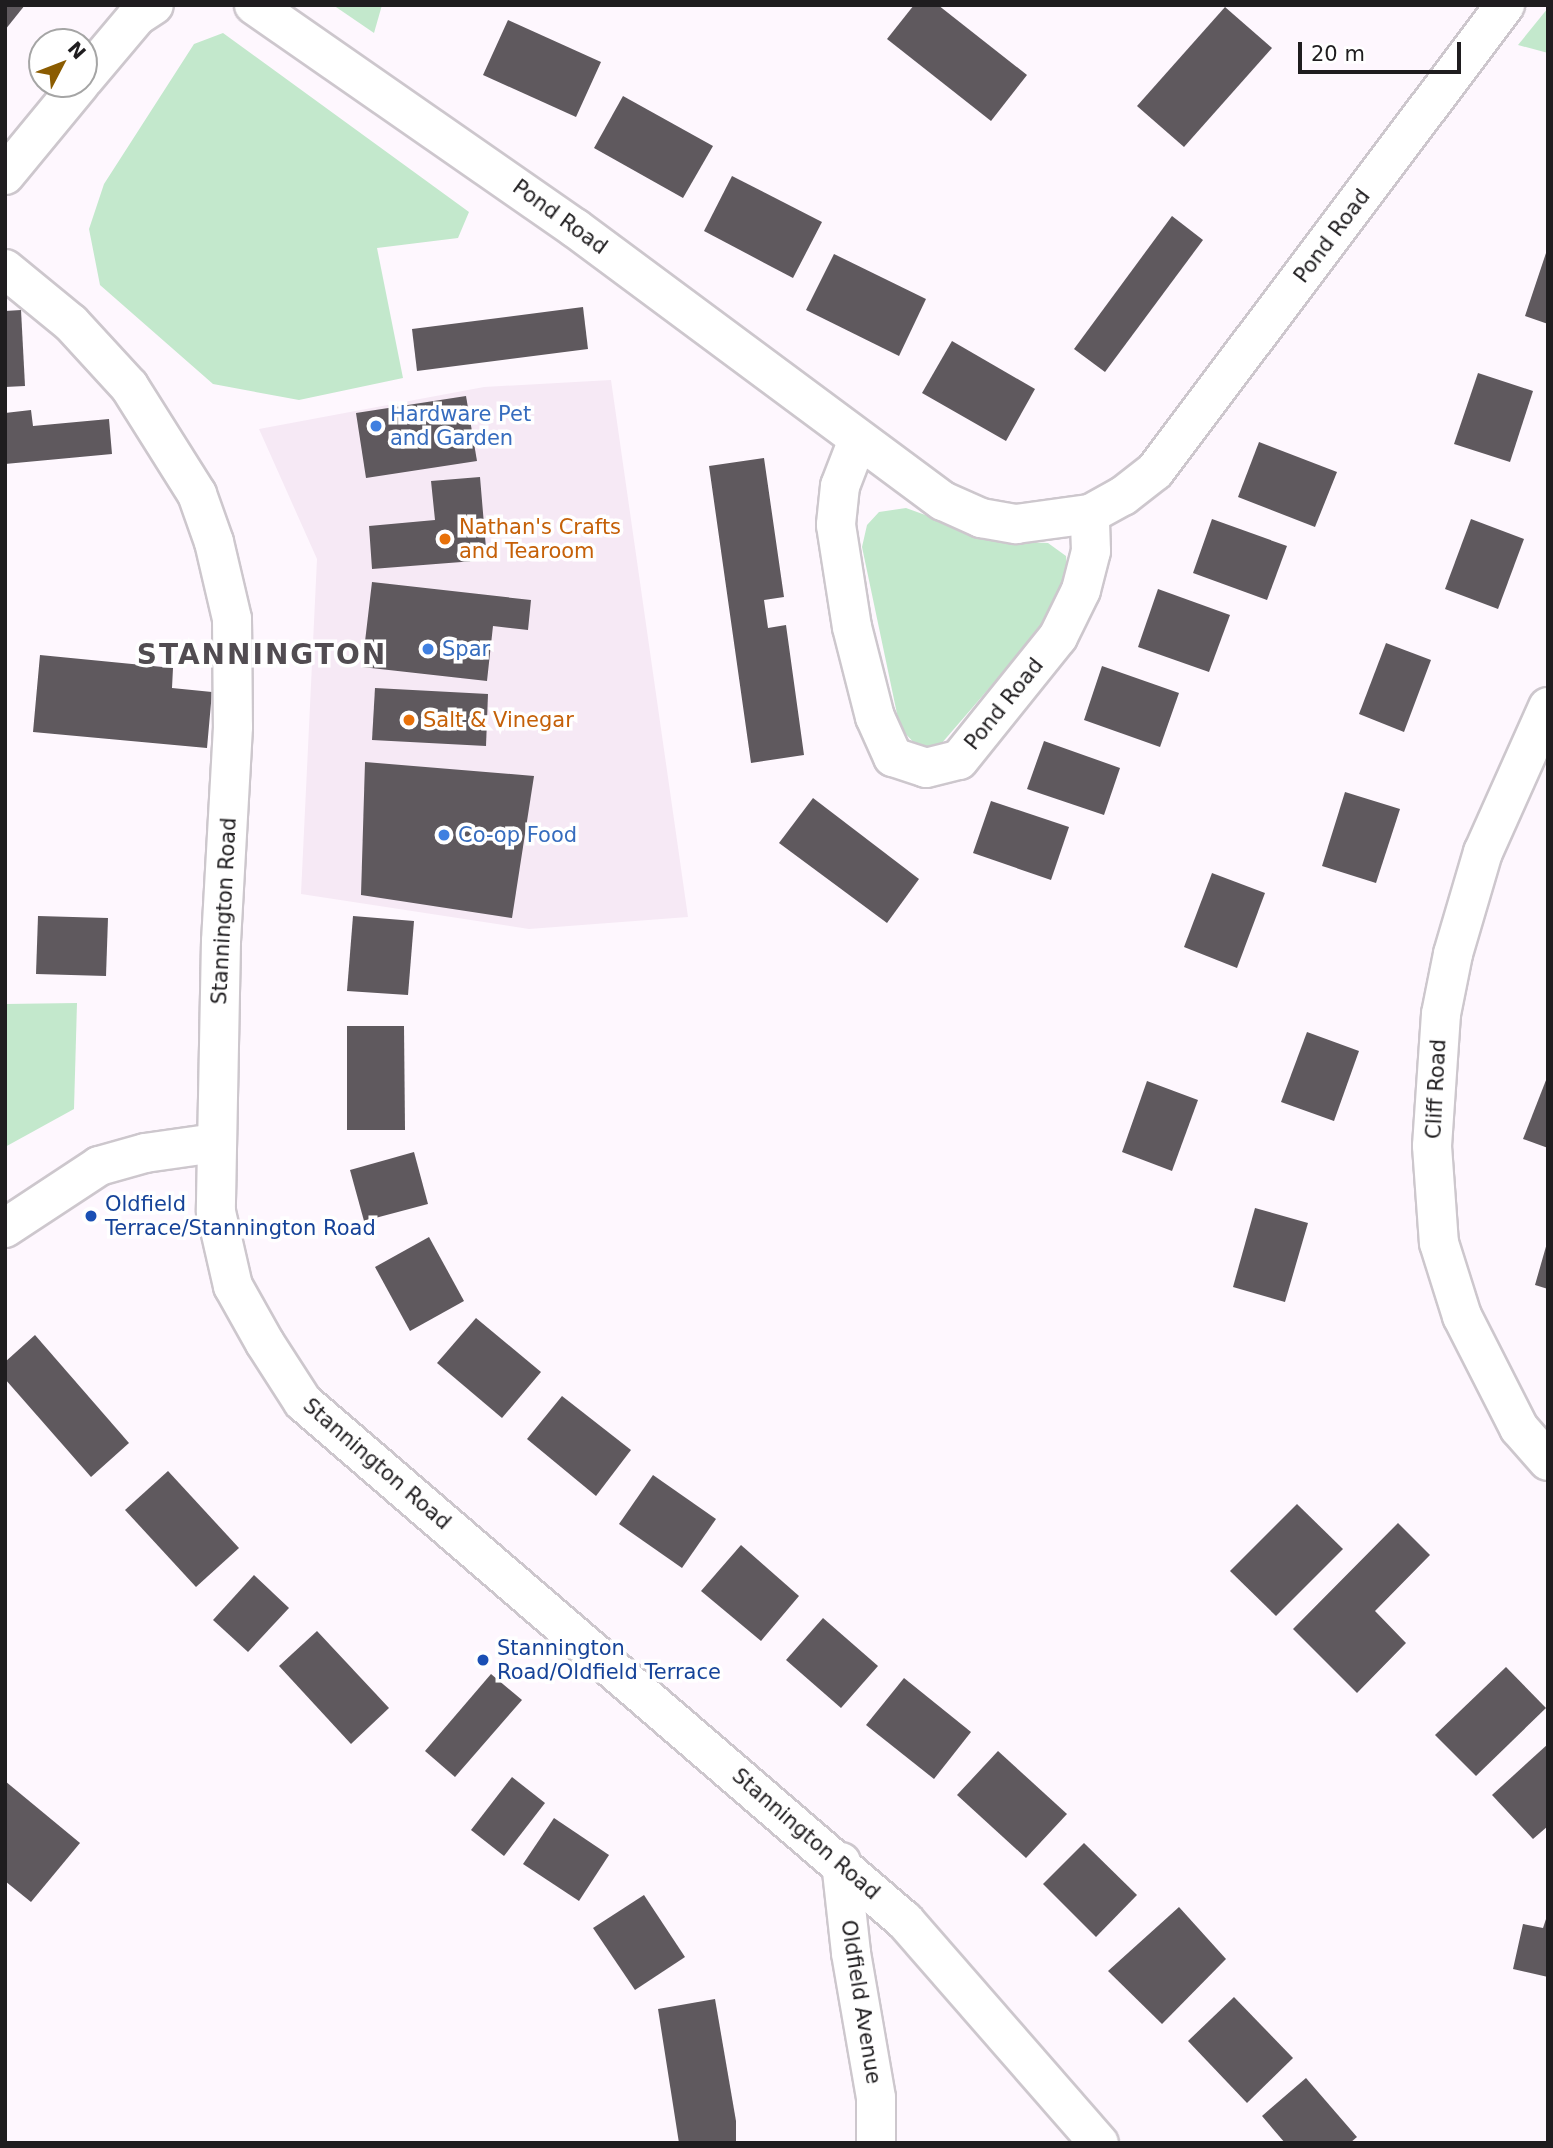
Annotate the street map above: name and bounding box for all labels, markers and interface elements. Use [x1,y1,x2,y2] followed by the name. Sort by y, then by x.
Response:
[28,28,98,98] north arrow
[1301,28,1464,72] scale bar
[64,37,91,64] text: N
[1311,42,1365,66] text: 20 m
[508,174,612,260] street label: Pond Road
[1289,184,1375,288] street label: Pond Road
[390,401,531,451] place label: Hardware Pet and Garden
[368,418,384,434] marker: Hardware Pet and Garden
[459,514,621,564] place label: Nathan's Crafts and Tearoom
[437,531,453,547] marker: Nathan's Crafts and Tearoom
[442,636,490,662] place label: Spar
[138,638,386,672] district label: STANNINGTON
[420,641,436,657] marker: Spar
[959,653,1049,755] street label: Pond Road
[423,707,574,733] place label: Salt & Vinegar
[401,712,417,728] marker: Salt & Vinegar
[207,817,241,1005] street label: Stannington Road
[458,822,577,848] place label: Co-op Food
[436,827,452,843] marker: Co-op Food
[1421,1038,1451,1140] street label: Cliff Road
[105,1191,376,1241] place label: Oldfield Terrace/Stannington Road
[83,1208,99,1224] marker: Oldfield Terrace/Stannington Road
[298,1393,456,1535] street label: Stannington Road
[497,1635,721,1685] place label: Stannington Road/Oldfield Terrace
[475,1652,491,1668] marker: Stannington Road/Oldfield Terrace
[727,1763,885,1905] street label: Stannington Road
[836,1918,886,2086] street label: Oldfield Avenue

